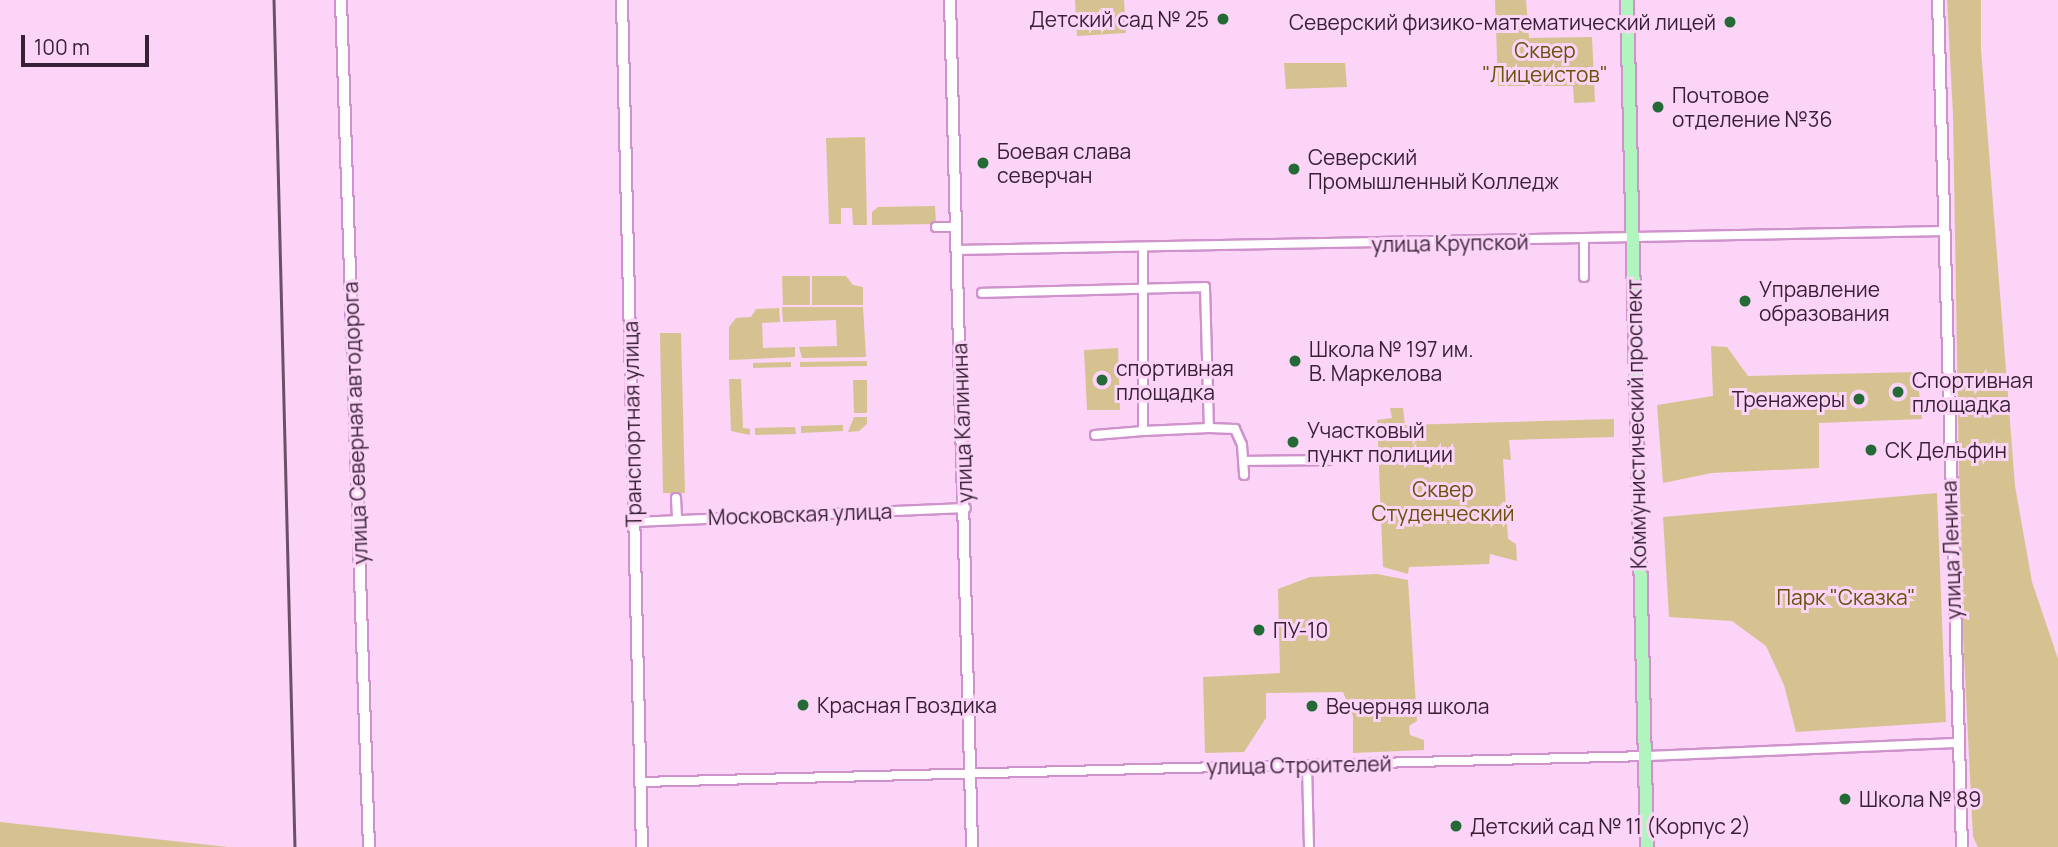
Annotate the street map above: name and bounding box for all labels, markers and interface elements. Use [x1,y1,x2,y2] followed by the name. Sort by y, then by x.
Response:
[1029,6,1209,32] place label: Детский сад № 25
[1289,9,1716,35] place label: Северский физико-математический лицей
[1215,11,1231,27] marker: Детский сад № 25
[1722,14,1738,30] marker: Северский физико-математический лицей
[24,21,152,65] scale bar
[34,33,90,61] text: 100 m
[1482,37,1608,87] park label: Сквер "Лицеистов"
[1672,82,1832,132] place label: Почтовое отделение №36
[1650,99,1666,115] marker: Почтовое отделение №36
[997,138,1131,188] place label: Боевая слава северчан
[1308,144,1559,194] place label: Северский Промышленный Колледж
[975,155,991,171] marker: Боевая слава северчан
[1286,161,1302,177] marker: Северский Промышленный Колледж
[1371,229,1529,257] street label: улица Крупской
[1759,276,1890,326] place label: Управление образования
[1621,279,1651,569] street label: Коммунистический проспект
[337,281,373,565] street label: улица Северная автодорога
[1737,293,1753,309] marker: Управление образования
[618,321,646,527] street label: Транспортная улица
[1309,336,1474,386] place label: Школа № 197 им. В. Маркелова
[947,343,977,503] street label: улица Калинина
[1287,353,1303,369] marker: Школа № 197 им. В. Маркелова
[1116,355,1234,405] place label: спортивная площадка
[1912,367,2033,417] place label: Спортивная площадка
[1094,372,1110,388] marker: спортивная площадка
[1890,384,1906,400] marker: Спортивная площадка
[1732,386,1845,412] place label: Тренажеры
[1851,391,1867,407] marker: Тренажеры
[1307,417,1453,467] place label: Участковый пункт полиции
[1285,434,1301,450] marker: Участковый пункт полиции
[1885,437,2007,463] place label: СК Дельфин
[1863,442,1879,458] marker: СК Дельфин
[1371,476,1515,526] park label: Сквер Студенческий
[1936,480,1966,620] street label: улица Ленина
[707,498,893,530] street label: Московская улица
[1776,584,1916,610] park label: Парк "Сказка"
[1273,617,1328,643] place label: ПУ-10
[1251,622,1267,638] marker: ПУ-10
[817,692,997,718] place label: Красная Гвоздика
[1326,693,1489,719] place label: Вечерняя школа
[795,697,811,713] marker: Красная Гвоздика
[1304,698,1320,714] marker: Вечерняя школа
[1206,751,1392,779] street label: улица Строителей
[1859,786,1981,812] place label: Школа № 89
[1837,791,1853,807] marker: Школа № 89
[1470,813,1751,839] place label: Детский сад № 11 (Корпус 2)
[1448,818,1464,834] marker: Детский сад № 11 (Корпус 2)

